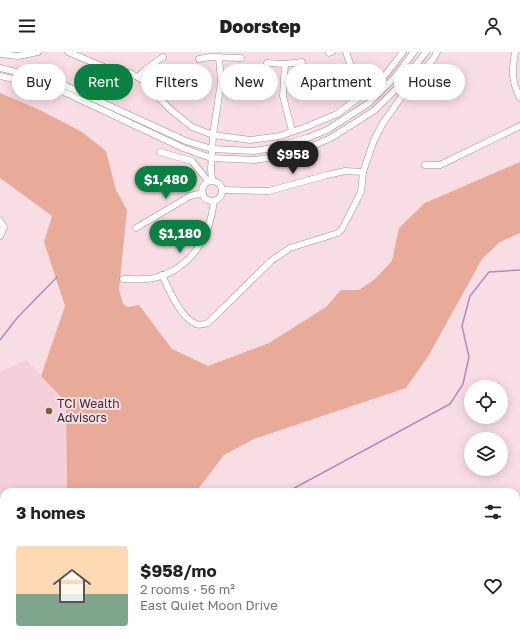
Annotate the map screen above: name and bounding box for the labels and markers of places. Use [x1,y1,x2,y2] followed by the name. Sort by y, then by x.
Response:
[269,141,317,175] pin: $958
[133,166,199,200] pin: $1,480
[147,220,213,254] pin: $1,180
[57,396,120,425] place label: TCI Wealth Advisors
[44,406,54,416] marker: TCI Wealth Advisors

